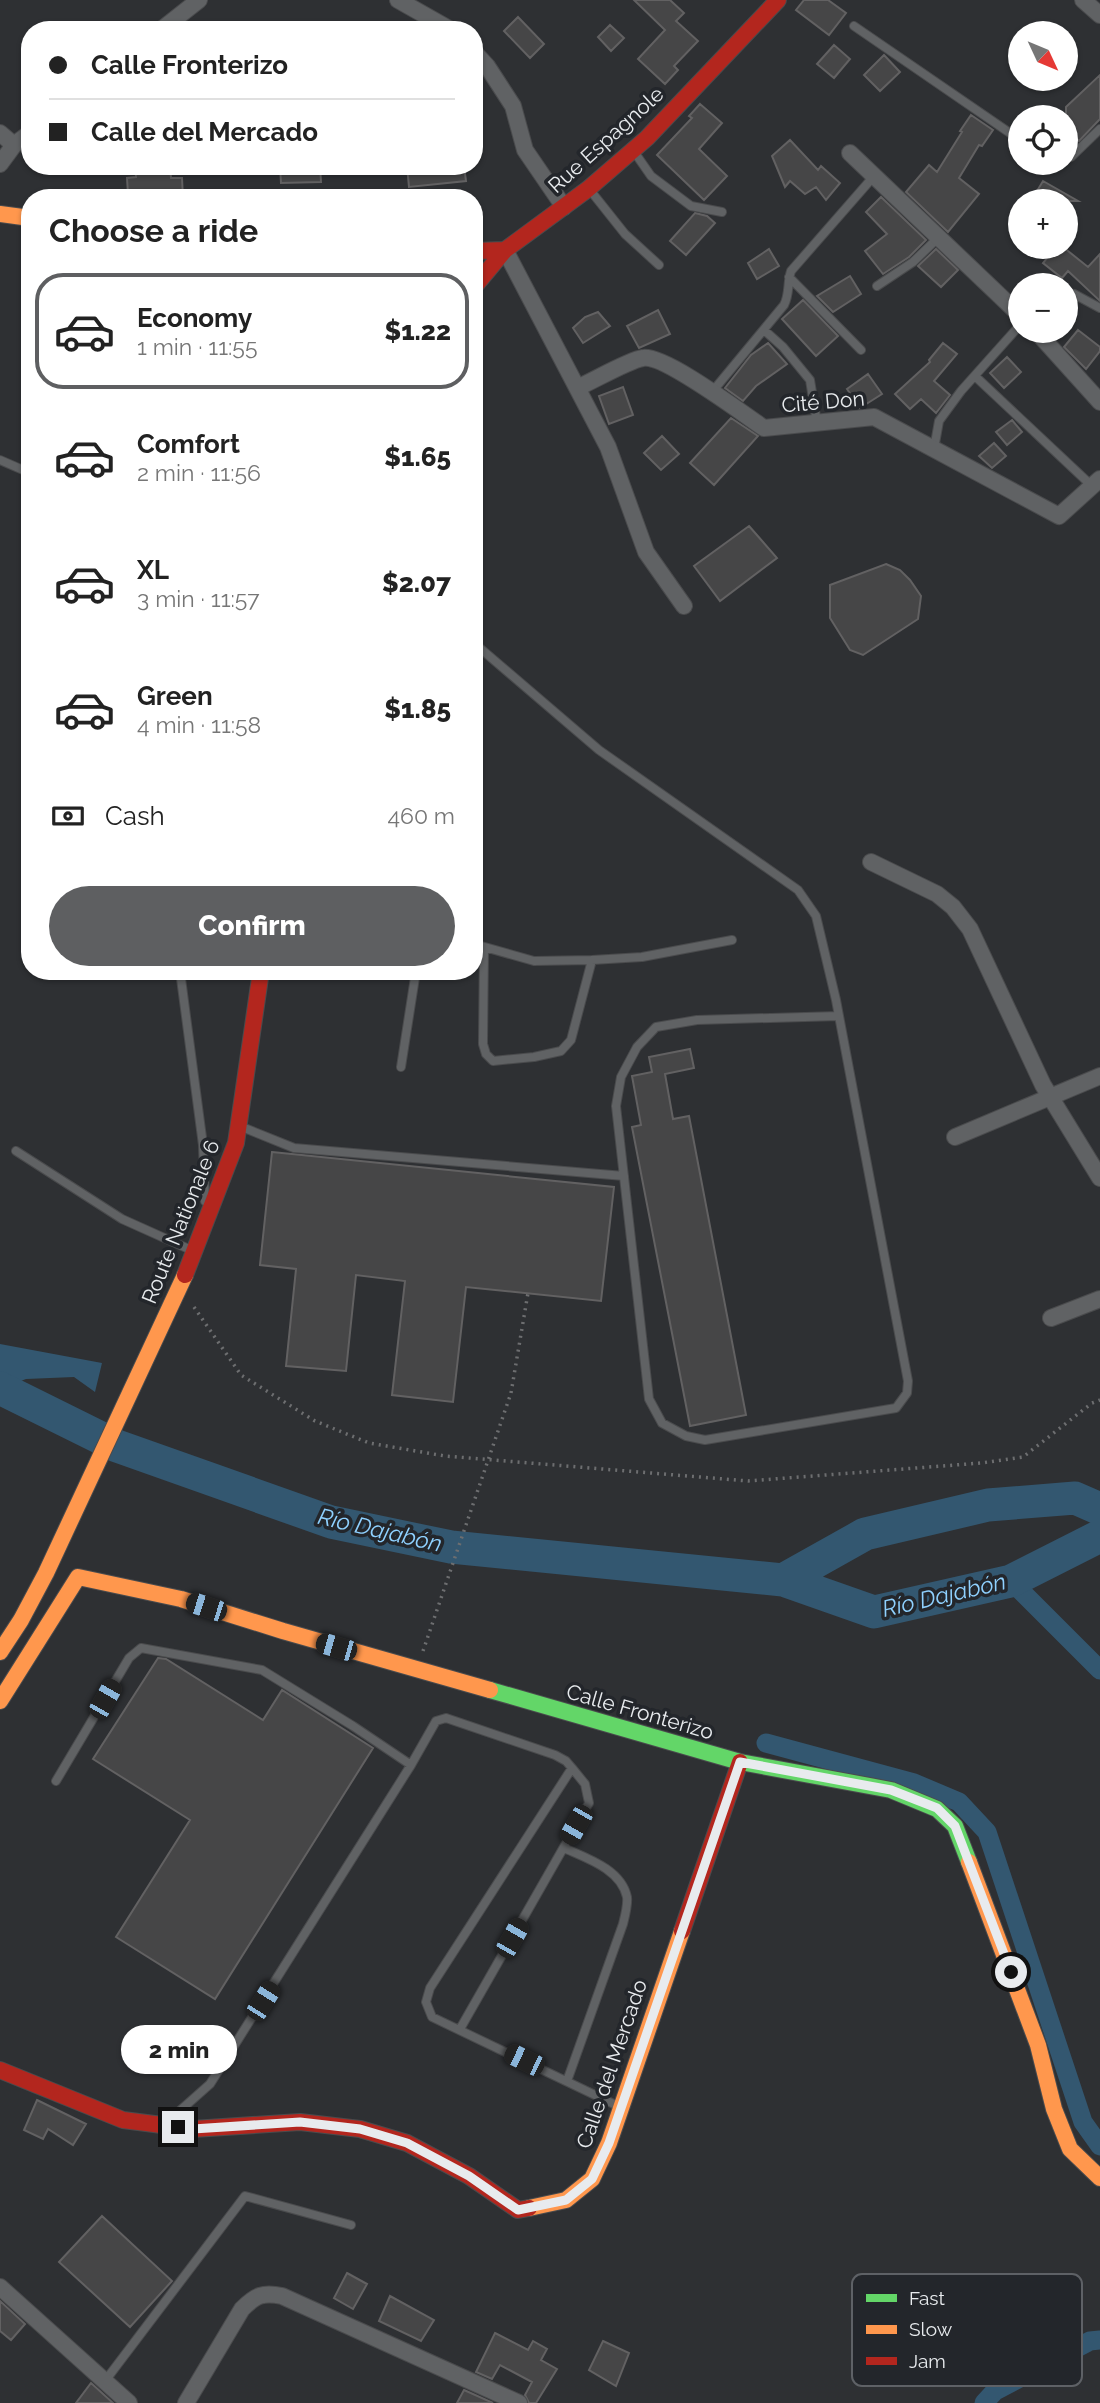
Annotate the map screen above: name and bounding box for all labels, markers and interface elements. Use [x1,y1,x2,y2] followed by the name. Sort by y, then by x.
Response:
[1008,21,1078,91] north arrow
[1008,21,1078,343] map controls
[91,50,288,80] text: Calle Fronterizo
[543,81,669,198] street label: Rue Espagnole
[1008,105,1078,175] button: locate
[91,117,318,147] text: Calle del Mercado
[1008,189,1078,259] button: +
[49,212,258,249] text: Choose a ride
[1008,273,1078,343] button: −
[53,300,116,363] icon: car
[137,303,252,333] text: Economy
[384,316,451,346] text: $1.22
[137,333,257,360] text: 1 min · 11:55
[780,385,866,418] street label: Cité Don
[53,426,116,489] icon: car
[137,429,240,459] text: Comfort
[384,442,451,472] text: $1.65
[137,459,261,486] text: 2 min · 11:56
[53,552,116,615] icon: car
[137,555,169,585] text: XL
[382,568,451,598] text: $2.07
[137,585,260,612] text: 3 min · 11:57
[53,678,116,741] icon: car
[137,681,213,711] text: Green
[384,694,451,724] text: $1.85
[137,711,261,738] text: 4 min · 11:58
[49,797,87,835] icon: cash
[105,801,165,831] text: Cash
[387,802,455,829] text: 460 m
[49,886,455,966] button: Confirm
[136,1136,225,1307] street label: Route Nationale 6
[316,1502,445,1557] water label: Río Dajabón
[879,1567,1008,1622] water label: Río Dajabón
[183,1591,230,1623] car
[313,1631,360,1663] car
[86,1676,125,1722] car
[564,1679,717,1744] street label: Calle Fronterizo
[557,1802,596,1848] car
[493,1915,532,1961] car
[995,1956,1027,1988] route start
[571,1976,652,2152] street label: Calle del Mercado
[243,1978,284,2024] car
[120,2025,236,2074] callout: 2 min
[149,2036,209,2063] text: 2 min
[501,2041,548,2079] car
[162,2111,194,2143] route end
[852,2274,1082,2386] legend
[909,2287,945,2309] text: Fast
[909,2318,953,2340] text: Slow
[909,2350,946,2372] text: Jam

